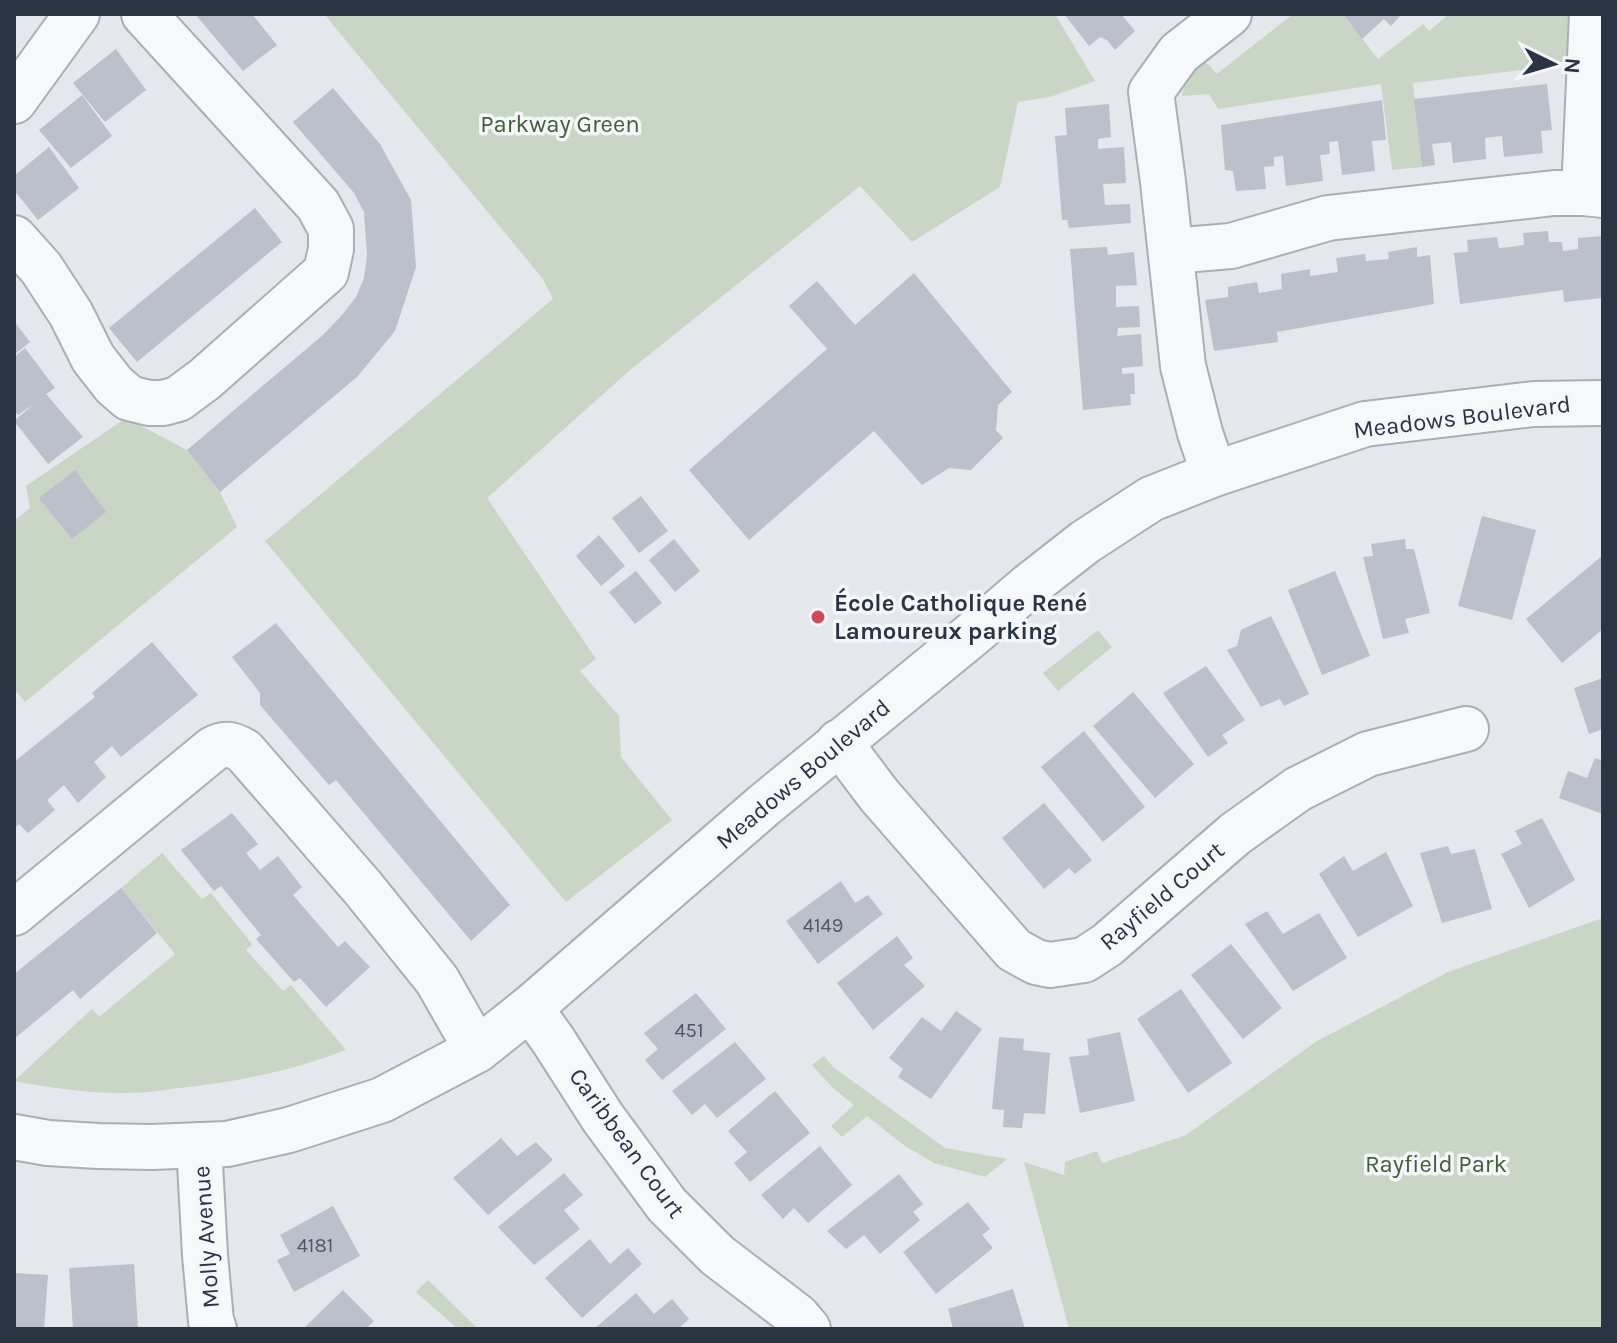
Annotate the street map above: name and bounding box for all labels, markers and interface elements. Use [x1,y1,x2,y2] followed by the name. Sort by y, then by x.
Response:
[1513,24,1593,104] north arrow
[1558,57,1586,75] text: N
[480,110,640,138] park label: Parkway Green
[1352,390,1572,444] street label: Meadows Boulevard
[834,587,1087,645] place label: École Catholique René Lamoureux parking
[809,608,827,626] marker: École Catholique René Lamoureux parking
[710,693,896,855] street label: Meadows Boulevard
[1094,836,1230,956] street label: Rayfield Court
[803,914,843,937] house number: 4149
[674,1019,704,1042] house number: 451
[563,1063,691,1223] street label: Caribbean Court
[1365,1150,1507,1178] park label: Rayfield Park
[187,1165,225,1309] street label: Molly Avenue
[297,1234,333,1257] house number: 4181

